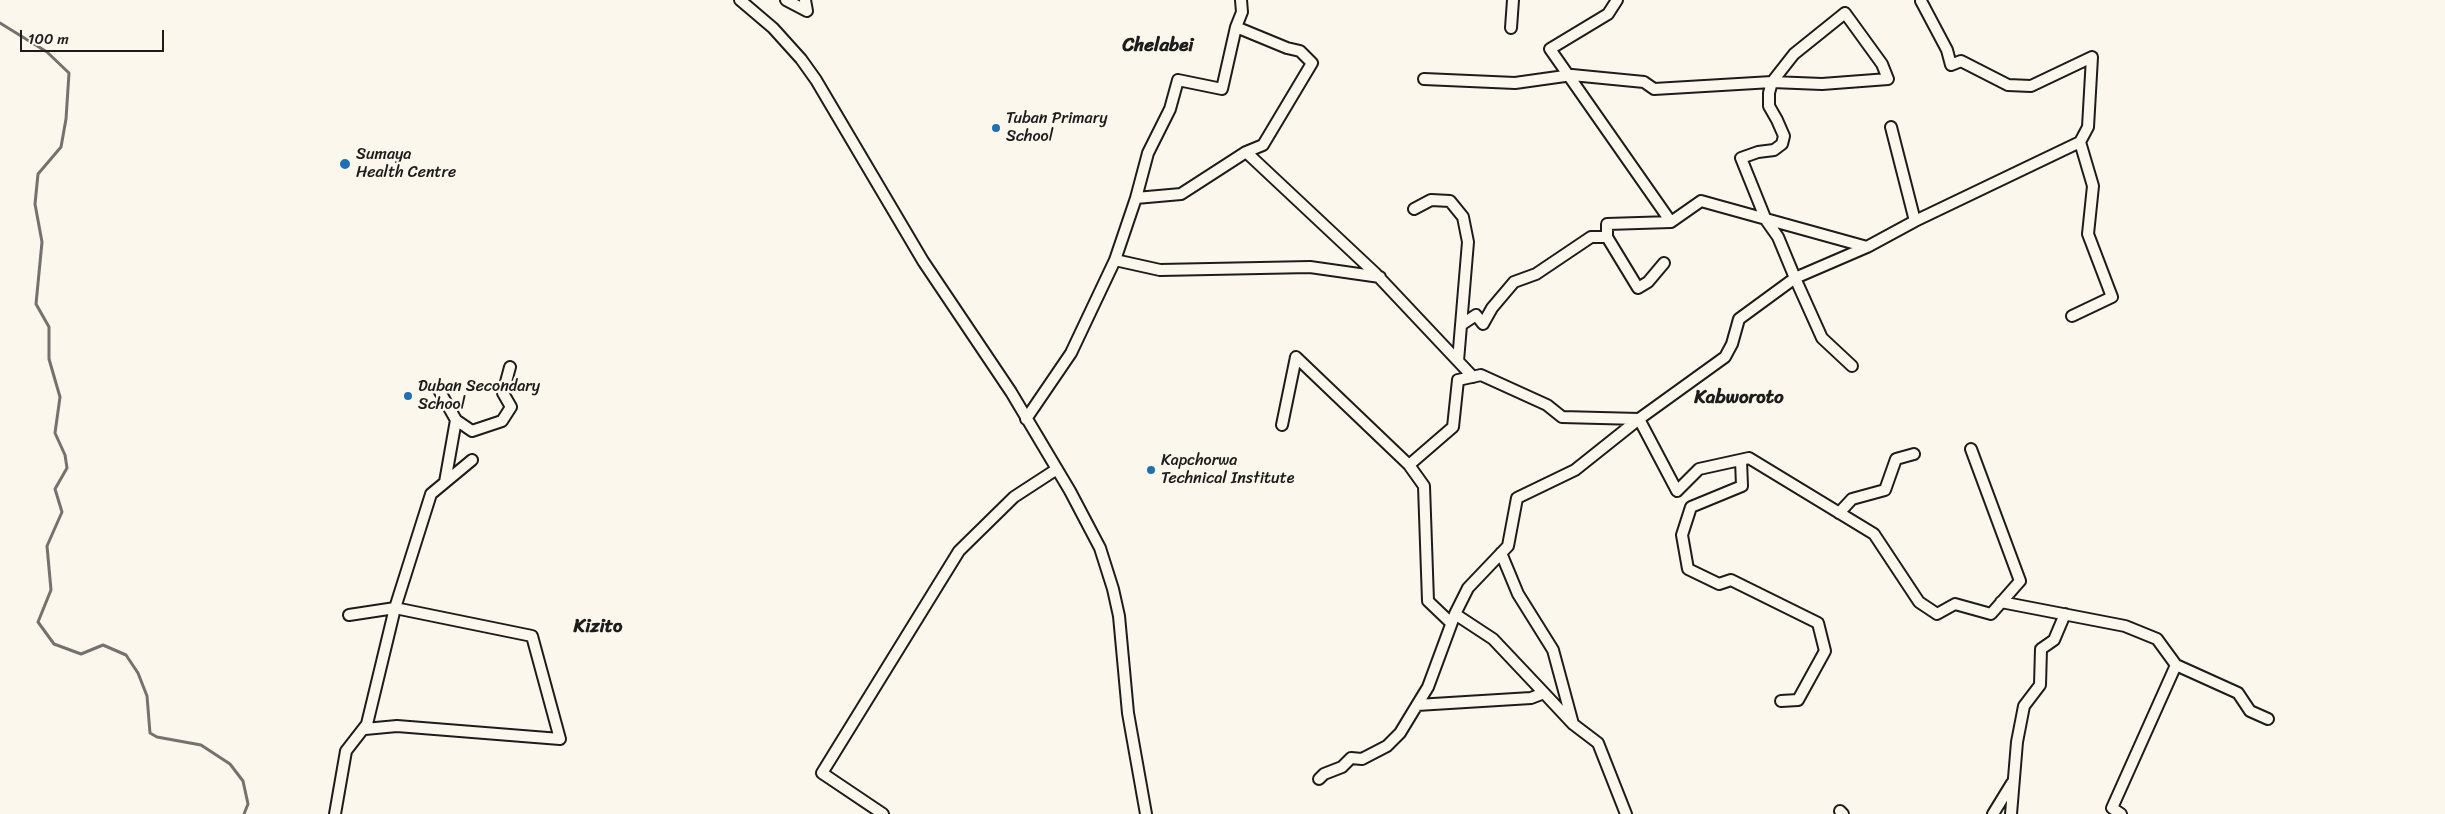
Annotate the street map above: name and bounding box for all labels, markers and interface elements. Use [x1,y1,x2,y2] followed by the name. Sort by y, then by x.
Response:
[22,20,166,52] scale bar
[28,26,69,52] text: 100 m
[1122,35,1194,57] district label: Chelabei
[1006,109,1108,147] place label: Tuban Primary School
[990,122,1002,134] marker: Tuban Primary School
[356,145,456,183] place label: Sumaya Health Centre
[338,157,352,171] marker: Sumaya Health Centre
[418,377,540,415] place label: Duban Secondary School
[1694,387,1784,409] district label: Kabworoto
[402,390,414,402] marker: Duban Secondary School
[1161,451,1294,489] place label: Kapchorwa Technical Institute
[1145,464,1157,476] marker: Kapchorwa Technical Institute
[574,616,622,638] district label: Kizito

